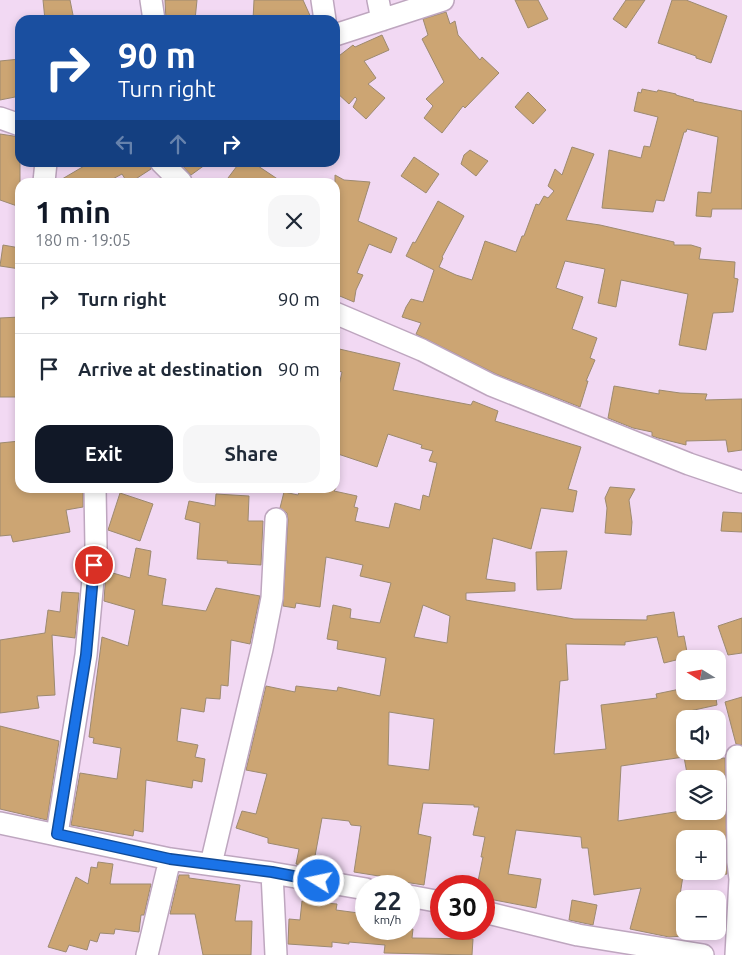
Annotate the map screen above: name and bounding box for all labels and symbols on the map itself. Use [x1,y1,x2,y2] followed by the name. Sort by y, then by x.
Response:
[73,544,115,586] pin
[676,650,726,700] north arrow
[292,854,344,906] position arrow
[430,875,495,940] speed limit sign: 30

